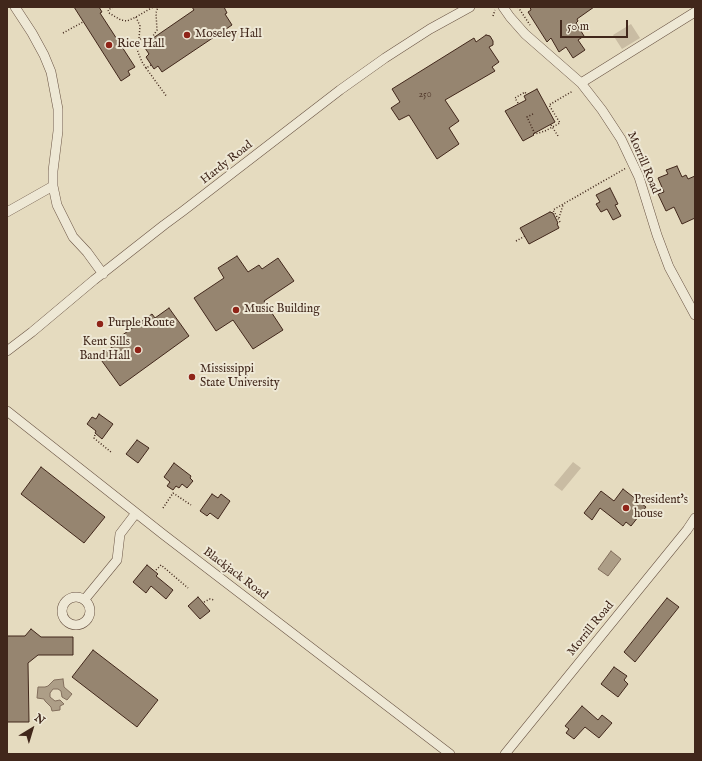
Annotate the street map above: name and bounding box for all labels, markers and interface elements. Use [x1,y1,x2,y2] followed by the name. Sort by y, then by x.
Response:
[562,12,630,38] scale bar
[567,19,589,34] text: 50 m
[195,28,262,42] place label: Moseley Hall
[182,30,192,40] marker: Moseley Hall
[117,38,165,52] place label: Rice Hall
[104,40,114,50] marker: Rice Hall
[418,89,432,101] house number: 250
[623,130,663,196] street label: Morrill Road
[198,138,256,188] street label: Hardy Road
[244,303,320,317] place label: Music Building
[231,305,241,315] marker: Music Building
[108,317,175,331] place label: Purple Route
[95,319,105,329] marker: Purple Route
[79,336,130,364] place label: Kent Sills Band Hall
[133,345,143,355] marker: Kent Sills Band Hall
[200,363,280,391] place label: Mississippi State University
[187,372,197,382] marker: Mississippi State University
[634,494,688,522] place label: President's house
[621,503,631,513] marker: President's house
[200,545,270,603] street label: Blackjack Road
[565,599,617,659] street label: Morrill Road
[12,709,52,749] north arrow
[31,711,47,728] text: N

